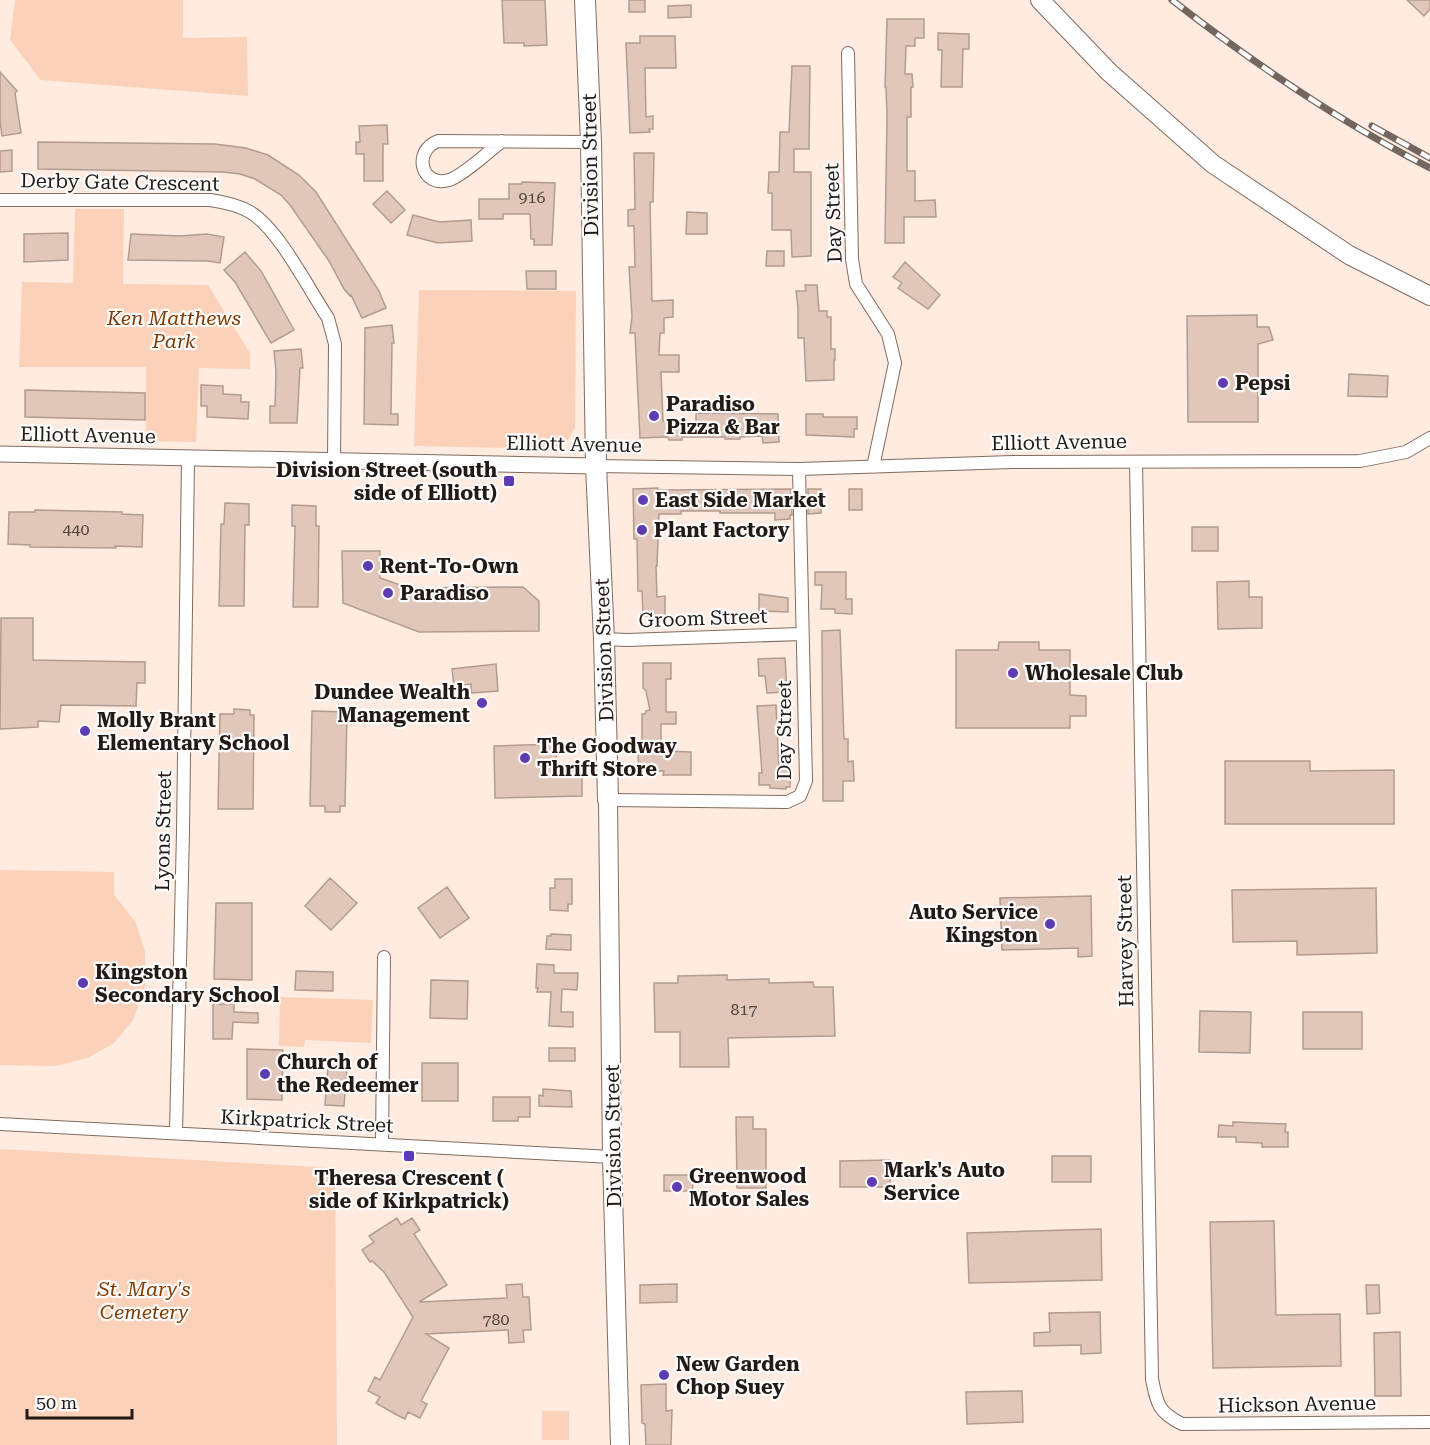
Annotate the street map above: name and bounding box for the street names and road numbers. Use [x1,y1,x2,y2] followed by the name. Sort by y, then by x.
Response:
[577,93,603,237] street label: Division Street
[819,162,847,263] street label: Day Street
[20,168,220,196] street label: Derby Gate Crescent
[20,422,156,448] street label: Elliott Avenue
[991,429,1127,455] street label: Elliott Avenue
[506,431,642,457] street label: Elliott Avenue
[589,577,618,722] street label: Division Street
[638,604,768,632] street label: Groom Street
[772,679,796,780] street label: Day Street
[150,770,176,892] street label: Lyons Street
[1112,874,1138,1007] street label: Harvey Street
[600,1064,626,1208] street label: Division Street
[220,1104,395,1138] street label: Kirkpatrick Street
[1218,1391,1376,1417] street label: Hickson Avenue

